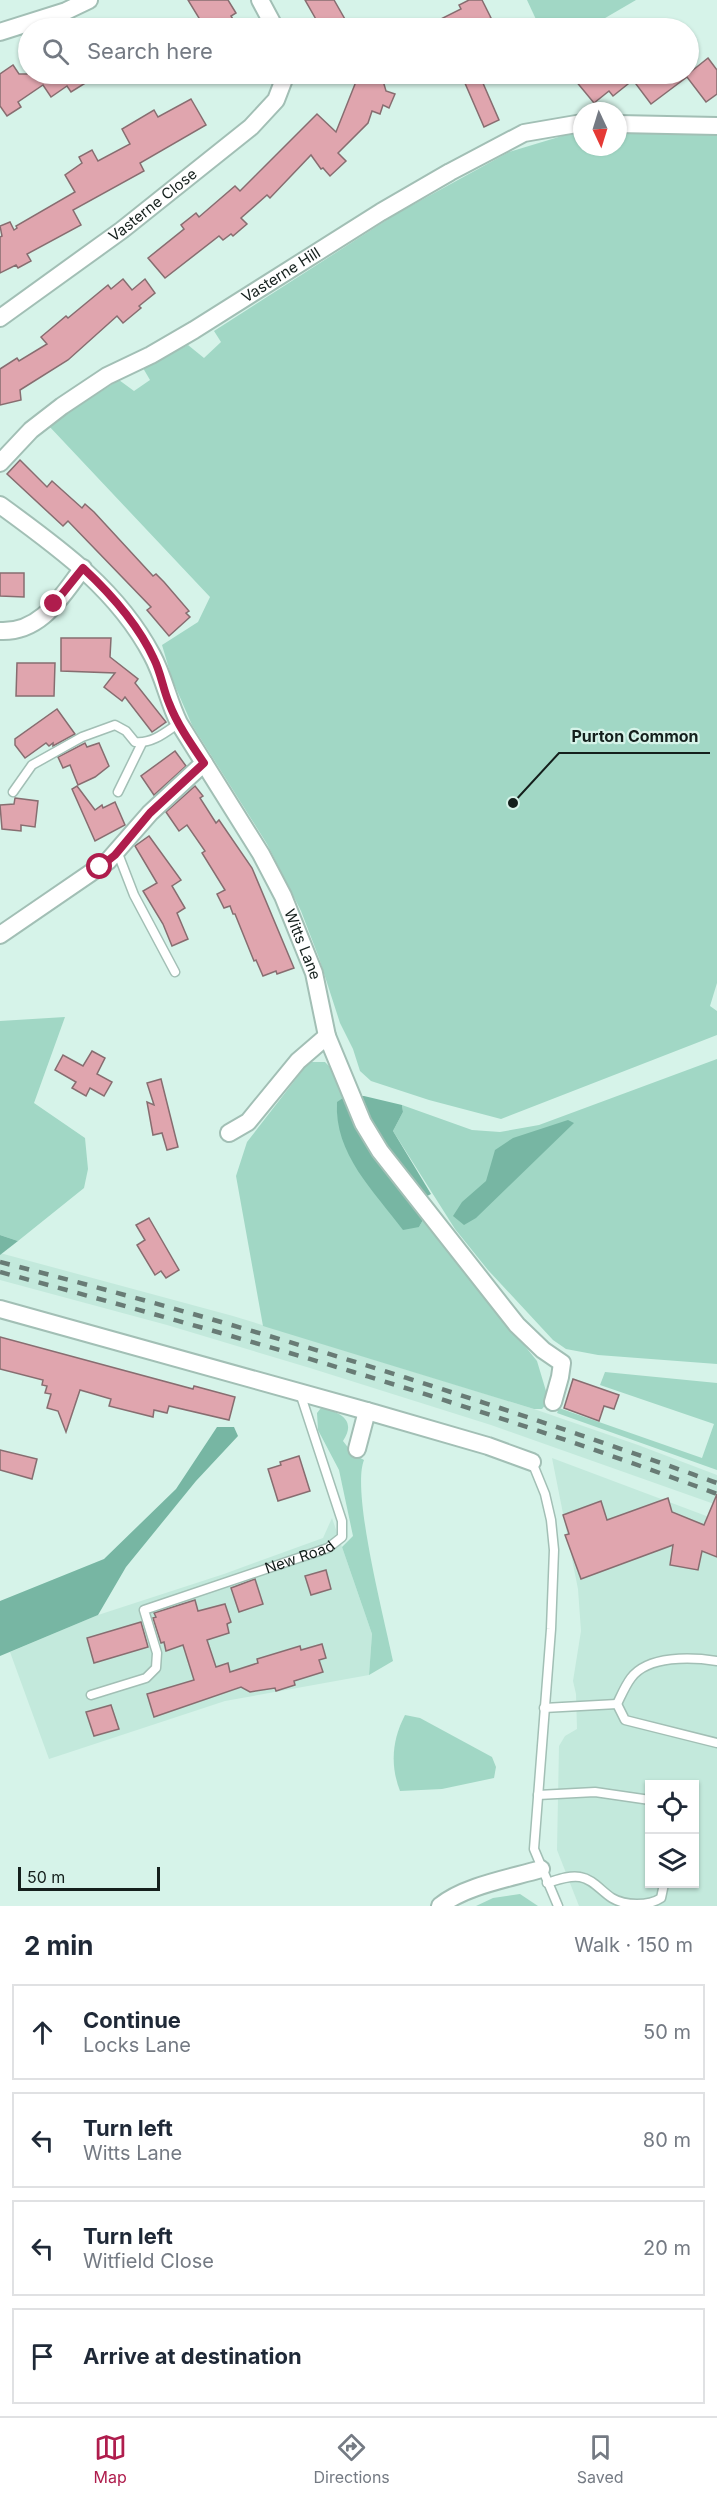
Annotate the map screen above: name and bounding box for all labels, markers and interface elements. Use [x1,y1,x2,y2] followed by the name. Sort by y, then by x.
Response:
[18,18,699,84] search box
[39,35,72,68] icon: search
[87,38,213,64] text: Search here
[573,102,627,156] north arrow
[105,164,201,246] street label: Vasterne Close
[238,243,324,306] street label: Vasterne Hill
[40,590,66,616] route end
[559,719,710,753] callout: Purton Common
[571,726,699,746] text: Purton Common
[86,853,112,879] route start
[280,906,325,981] street label: Witts Lane
[262,1536,339,1578] street label: New Road
[645,1780,699,1888] map controls
[645,1780,699,1834] button: locate
[645,1834,699,1888] button: layers
[18,1864,160,1892] scale bar
[27,1867,65,1887] text: 50 m
[24,1930,94,1961] text: 2 min
[574,1933,693,1957] text: Walk · 150 m
[83,2007,181,2033] text: Continue
[26,2016,59,2049] icon: ahead
[643,2020,691,2044] text: 50 m
[83,2033,191,2057] text: Locks Lane
[83,2115,173,2141] text: Turn left
[26,2124,59,2157] icon: left
[643,2128,691,2152] text: 80 m
[83,2141,182,2165] text: Witts Lane
[83,2223,173,2249] text: Turn left
[26,2232,59,2265] icon: left
[643,2236,691,2260] text: 20 m
[83,2249,214,2273] text: Witfield Close
[26,2340,59,2373] icon: arrive
[83,2343,302,2369] text: Arrive at destination
[93,2431,127,2487] tab: Map
[314,2431,390,2487] tab: Directions
[577,2431,624,2487] tab: Saved

